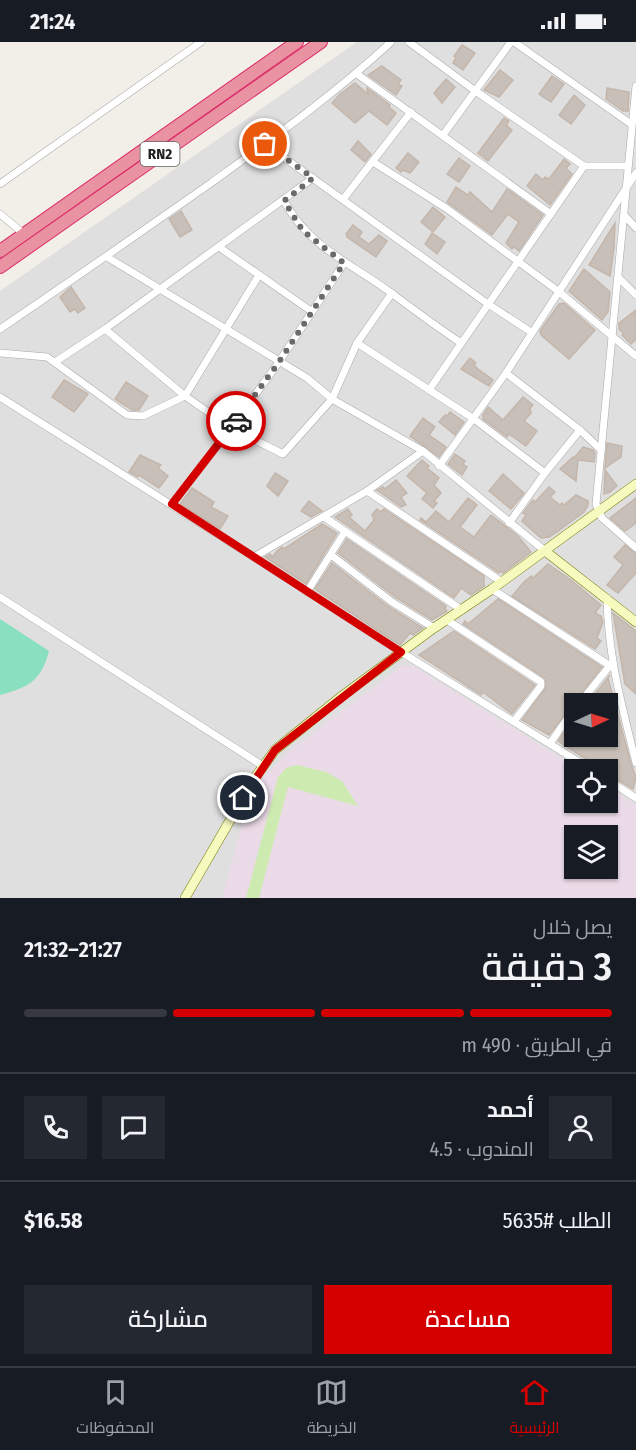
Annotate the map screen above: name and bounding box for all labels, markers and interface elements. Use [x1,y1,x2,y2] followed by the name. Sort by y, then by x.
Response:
[30,8,75,35] text: 21:24
[239,118,290,169] pin
[248,127,281,160] icon: bag
[140,142,180,166] road number: RN2
[206,391,266,451] courier
[220,405,253,438] icon: car
[564,693,618,747] north arrow
[564,693,618,879] map controls
[564,759,618,813] button: locate
[217,772,268,823] pin
[226,781,259,814] icon: home
[564,825,618,879] button: layers
[533,915,612,939] text: يصل خلال
[24,936,122,963] text: 21:27–21:32
[481,944,612,990] text: 3 دقيقة
[462,1033,612,1057] text: في الطريق · 490 m
[24,1096,87,1159] button: phone
[102,1096,165,1159] button: chat
[487,1096,534,1123] text: أحمد
[549,1096,612,1159] button: person
[429,1137,534,1161] text: المندوب · 4.5
[24,1207,83,1234] text: $16.58
[502,1207,612,1234] text: الطلب #5635
[24,1285,312,1354] button: مشاركة
[324,1285,612,1354] button: مساعدة
[76,1376,154,1442] tab: المحفوظات
[307,1376,357,1442] tab: الخريطة
[509,1376,560,1442] tab: الرئيسية

